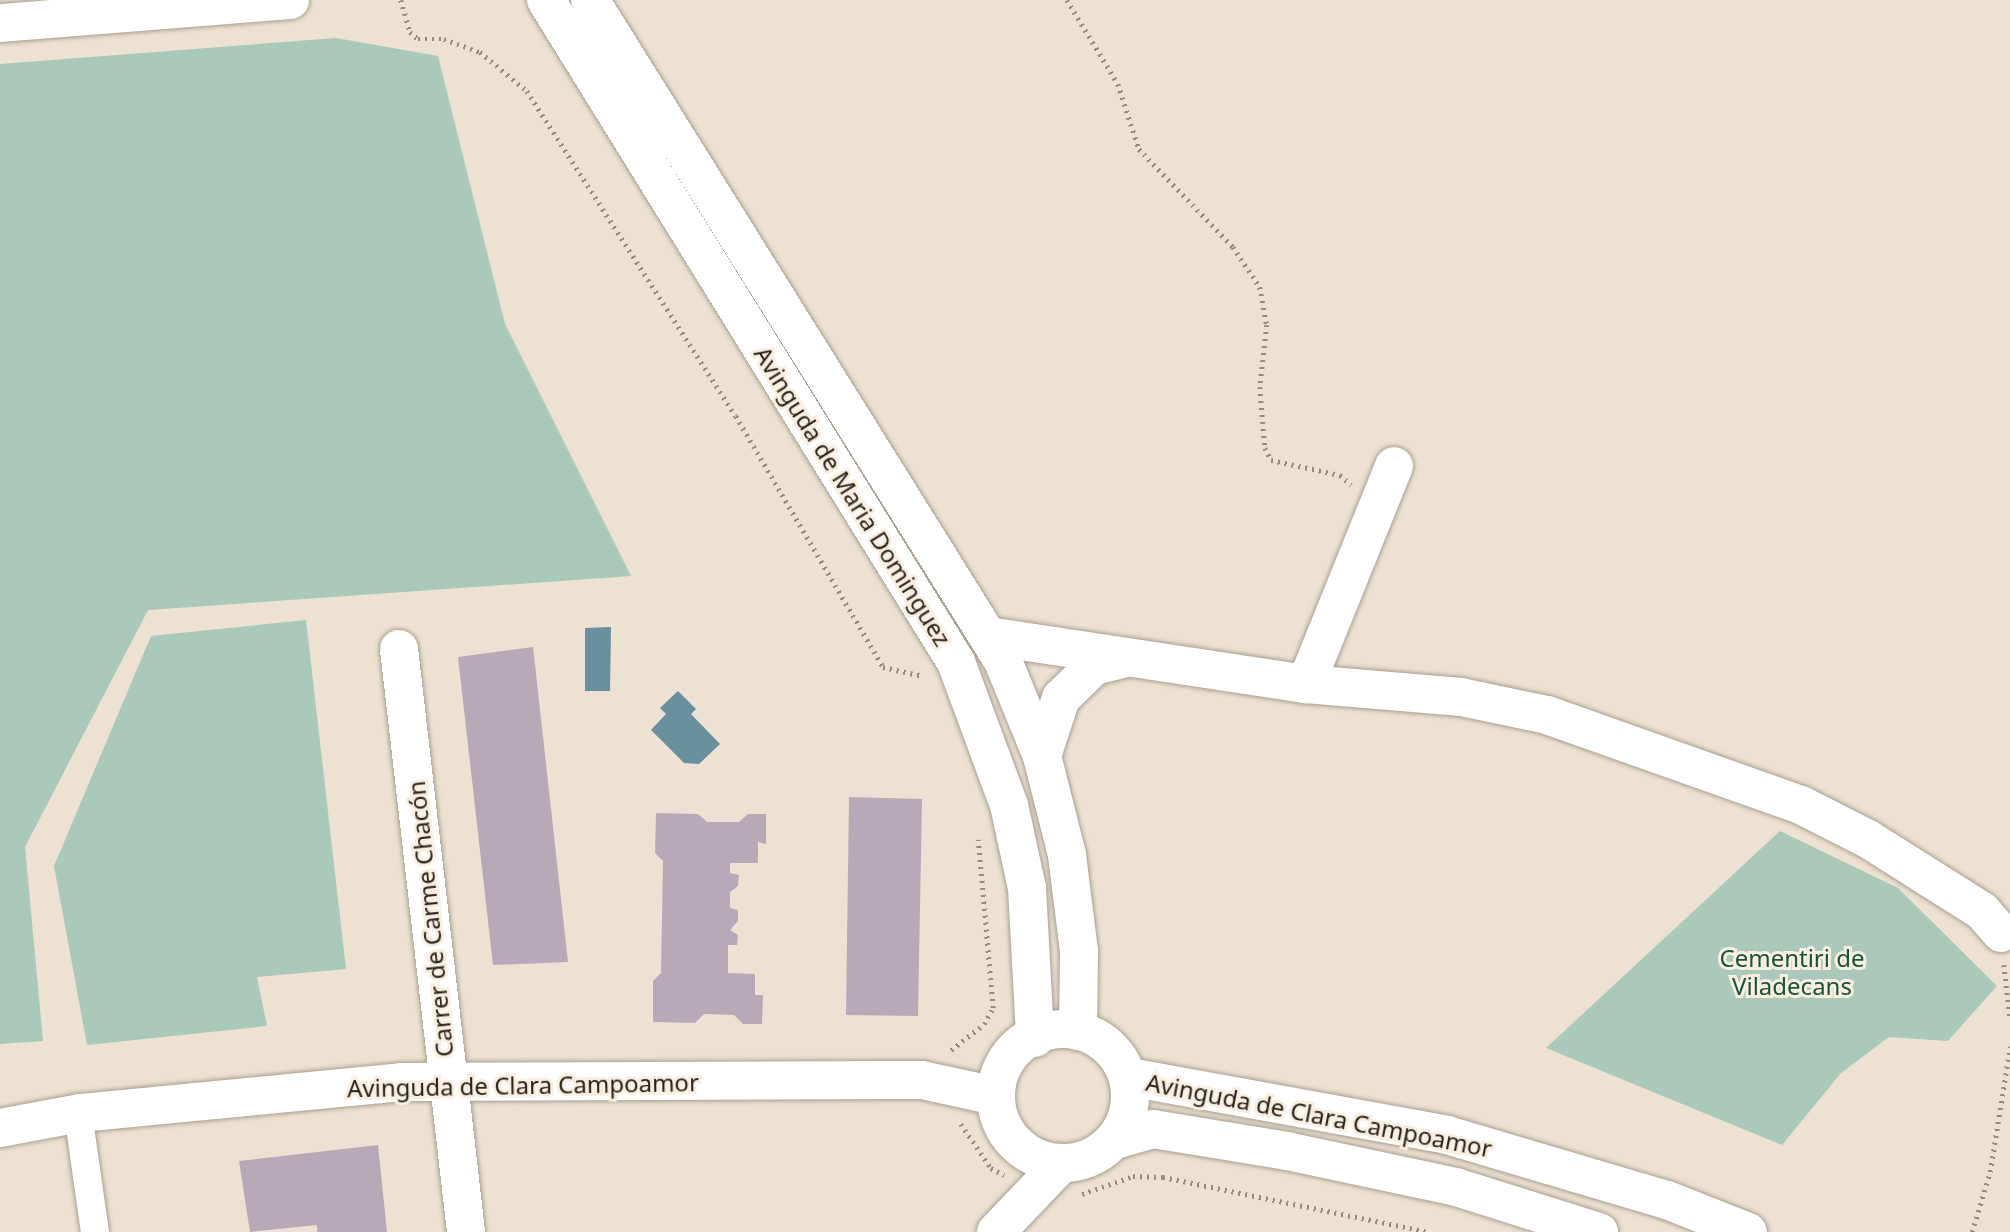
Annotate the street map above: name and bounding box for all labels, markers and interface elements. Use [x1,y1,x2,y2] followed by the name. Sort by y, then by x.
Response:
[749,341,957,651] street label: Avinguda de Maria Dominguez
[401,780,459,1058] street label: Carrer de Carme Chacón
[1719,944,1865,1000] park label: Cementiri de Viladecans
[1144,1067,1494,1163] street label: Avinguda de Clara Campoamor
[347,1068,699,1102] street label: Avinguda de Clara Campoamor

